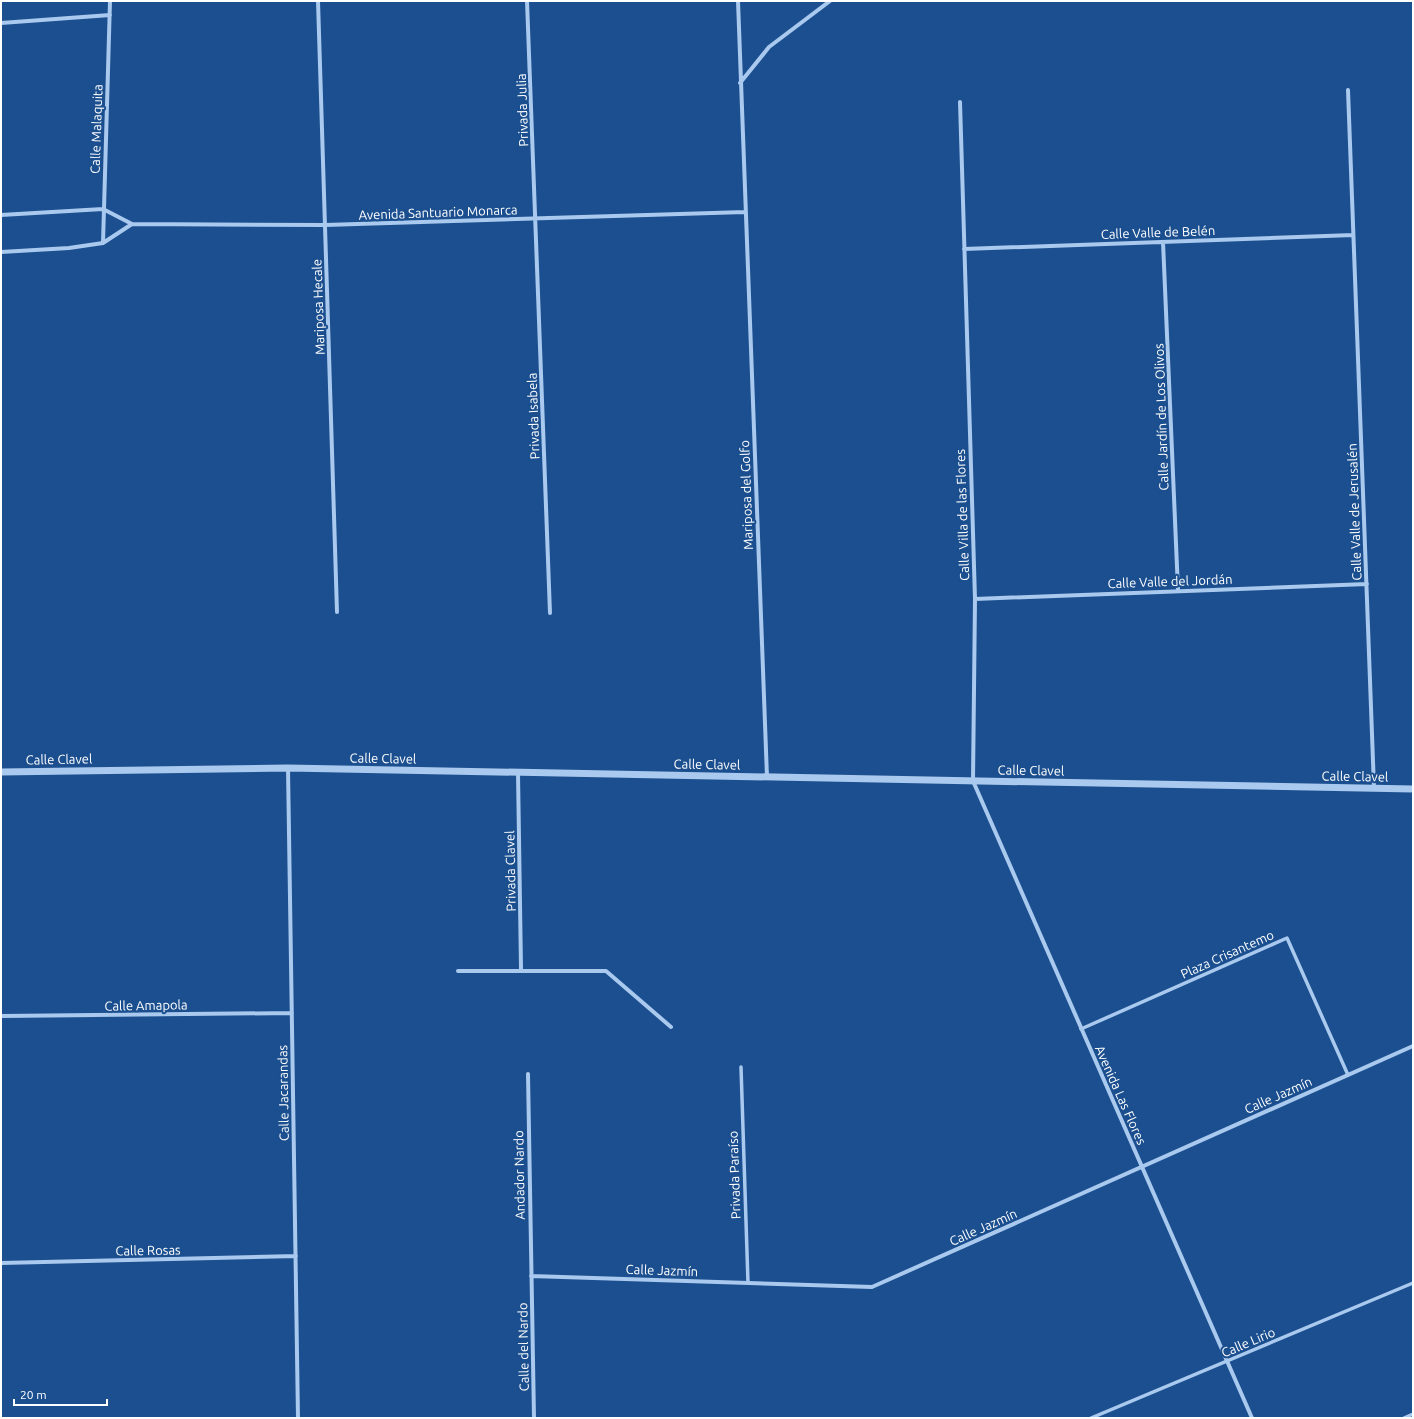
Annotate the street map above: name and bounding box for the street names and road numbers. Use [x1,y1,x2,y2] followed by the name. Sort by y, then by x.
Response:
[514,73,530,147] street label: Privada Julia
[87,84,105,174] street label: Calle Malaquita
[358,202,518,222] street label: Avenida Santuario Monarca
[1101,223,1215,241] street label: Calle Valle de Belén
[309,259,327,355] street label: Mariposa Hecale
[1151,343,1171,491] street label: Calle Jardín de Los Olivos
[524,372,542,460] street label: Privada Isabela
[737,440,755,550] street label: Mariposa del Golfo
[1345,443,1363,581] street label: Calle Valle de Jerusalén
[953,448,971,581] street label: Calle Villa de las Flores
[1107,572,1233,590] street label: Calle Valle del Jordán
[350,750,417,766] street label: Calle Clavel
[26,751,93,767] street label: Calle Clavel
[674,756,741,772] street label: Calle Clavel
[998,762,1065,778] street label: Calle Clavel
[1322,768,1389,784] street label: Calle Clavel
[502,830,518,912] street label: Privada Clavel
[1178,927,1276,981] street label: Plaza Crisantemo
[104,997,188,1013] street label: Calle Amapola
[1093,1043,1149,1147] street label: Avenida Las Flores
[275,1044,291,1141] street label: Calle Jacarandas
[1242,1074,1314,1116] street label: Calle Jazmín
[511,1130,527,1220] street label: Andador Nardo
[725,1131,743,1219] street label: Privada Paraíso
[947,1206,1019,1248] street label: Calle Jazmín
[115,1242,181,1258] street label: Calle Rosas
[626,1262,698,1278] street label: Calle Jazmín
[515,1302,531,1392] street label: Calle del Nardo
[1219,1324,1277,1360] street label: Calle Lirio

